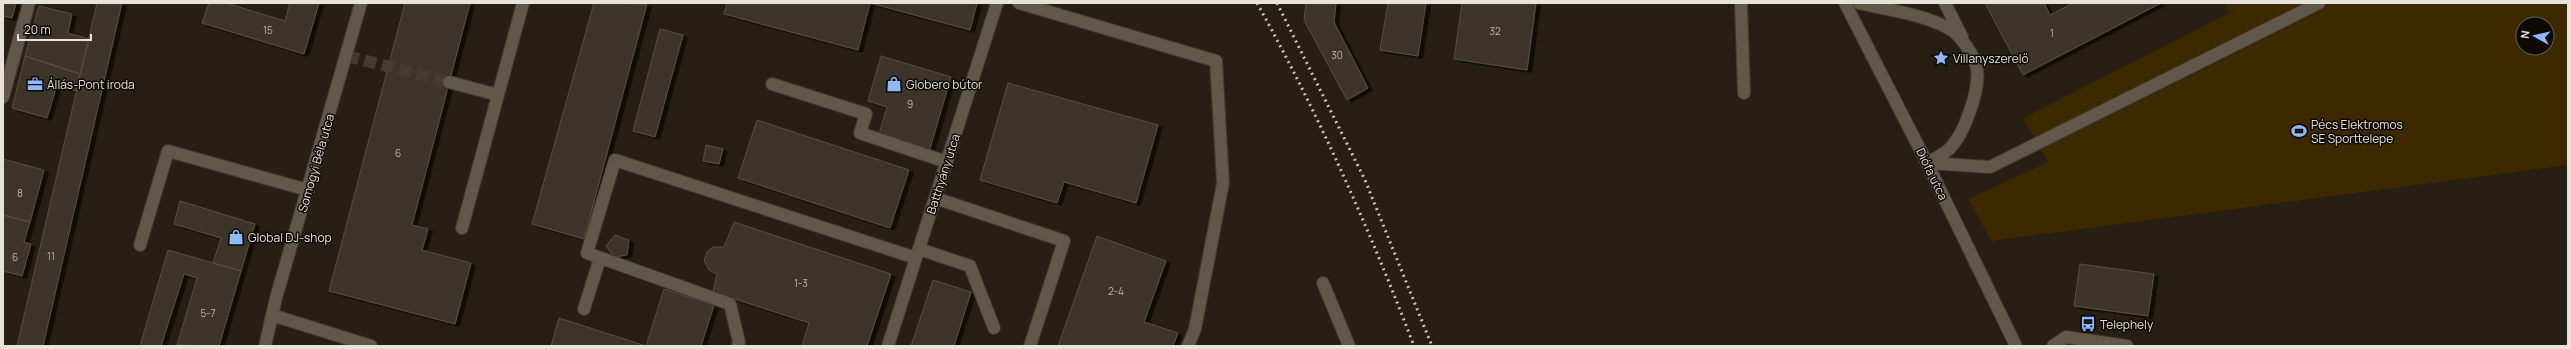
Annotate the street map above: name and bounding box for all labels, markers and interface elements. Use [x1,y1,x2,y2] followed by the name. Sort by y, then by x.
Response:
[18,16,91,42] scale bar
[2515,16,2555,56] north arrow
[24,21,51,38] text: 20 m
[263,23,273,37] house number: 15
[1489,24,1501,38] house number: 32
[2050,26,2054,40] house number: 1
[2517,29,2533,39] text: N
[1331,48,1343,62] house number: 30
[1932,49,1950,67] place icon: Villanyszerelő
[1953,50,2029,67] place label: Villanyszerelő
[26,75,44,93] office icon: Állás-Pont iroda
[885,75,903,93] shop icon: Globero bútor
[47,76,135,93] place label: Állás-Pont iroda
[906,76,983,93] place label: Globero bútor
[907,97,913,111] house number: 9
[294,112,338,214] street label: Somogyi Béla utca
[2311,116,2403,147] place label: Pécs Elektromos SE Sporttelepe
[2290,122,2308,140] sports icon: Pécs Elektromos SE Sporttelepe
[922,132,964,216] street label: Batthyány utca
[1912,145,1952,203] street label: Diófa utca
[395,146,401,160] house number: 6
[17,186,23,200] house number: 8
[227,228,245,246] shop icon: Global DJ-shop
[248,229,332,246] place label: Global DJ-shop
[47,249,55,263] house number: 11
[12,250,18,264] house number: 6
[794,276,808,290] house number: 1-3
[1108,284,1124,298] house number: 2-4
[201,306,216,320] house number: 5-7
[2079,315,2097,333] bus stop icon: Telephely
[2100,316,2154,333] place label: Telephely

